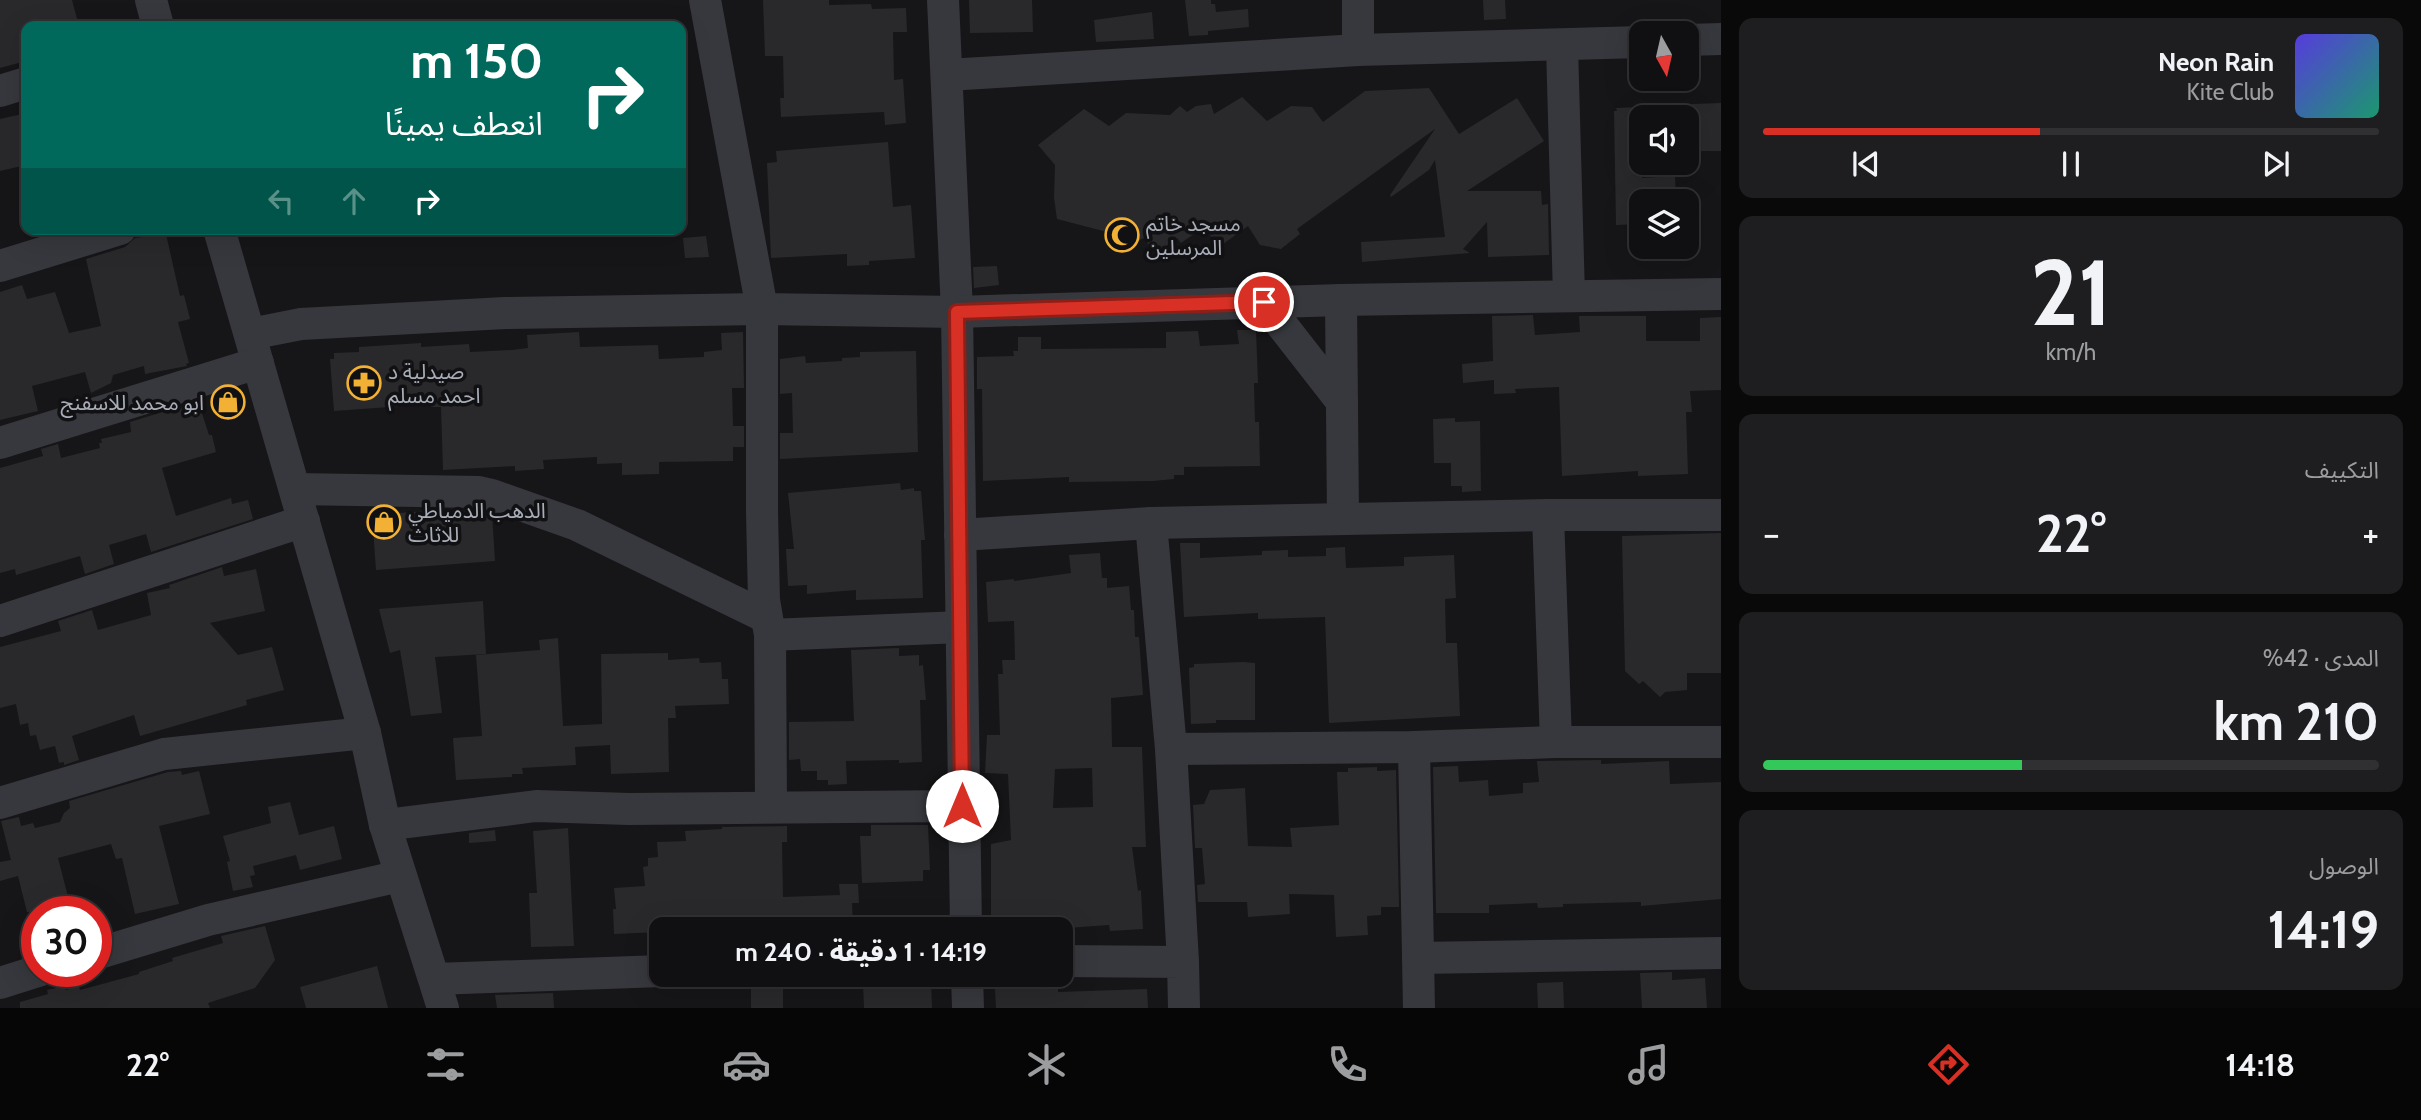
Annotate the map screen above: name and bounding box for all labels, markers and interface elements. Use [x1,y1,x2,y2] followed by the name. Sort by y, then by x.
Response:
[1629,21,1699,91] north arrow
[1629,21,1699,259] map controls
[410,31,543,90] text: 150 m
[2158,46,2274,78] text: Neon Rain
[567,49,658,140] icon: right
[2187,78,2274,106] text: Kite Club
[385,104,543,143] text: انعطف يمينًا
[1629,105,1699,175] button: sound
[1847,145,1885,183] icon: previous
[2052,145,2090,183] icon: pause
[2257,145,2295,183] icon: next
[262,182,300,220] icon: left
[335,182,373,220] icon: ahead
[408,182,446,220] icon: right
[1629,189,1699,259] button: layers
[1146,211,1241,260] place label: مسجد خاتم المرسلين
[1103,216,1141,254] mosque icon: مسجد خاتم المرسلين
[2030,237,2112,348] text: 21
[1234,272,1294,332] pin
[1245,283,1283,321] icon: arrive
[2046,338,2096,366] text: km/h
[388,359,480,411] place label: صيدلية د احمد مسلم
[345,364,383,402] pharmacy icon: صيدلية د احمد مسلم
[209,383,247,421] shop icon: ابو محمد للاسفنج
[61,390,204,418] place label: ابو محمد للاسفنج
[2305,456,2379,484] text: التكييف
[408,498,546,547] place label: الدهب الدمياطي للاثاث
[2036,502,2106,565] text: 22°
[365,503,403,541] shop icon: الدهب الدمياطي للاثاث
[1763,510,1780,557] text: −
[2362,510,2379,557] text: +
[2263,644,2379,672] text: المدى · 42%
[2213,690,2379,753] text: 210 km
[925,769,999,843] position arrow
[2309,852,2379,880] text: الوصول
[21,896,112,987] speed limit sign: 30
[2268,898,2379,961] text: 14:19
[735,936,987,968] text: 14:19 · 1 دقيقة · 240 m
[421,1040,470,1089] icon: filters
[722,1040,771,1089] icon: car
[1022,1040,1071,1089] icon: climate
[1323,1040,1372,1089] icon: phone
[1624,1040,1673,1089] icon: music
[1924,1040,1973,1089] icon: directions
[126,1045,169,1084] text: 22°
[2225,1045,2295,1084] text: 14:18

